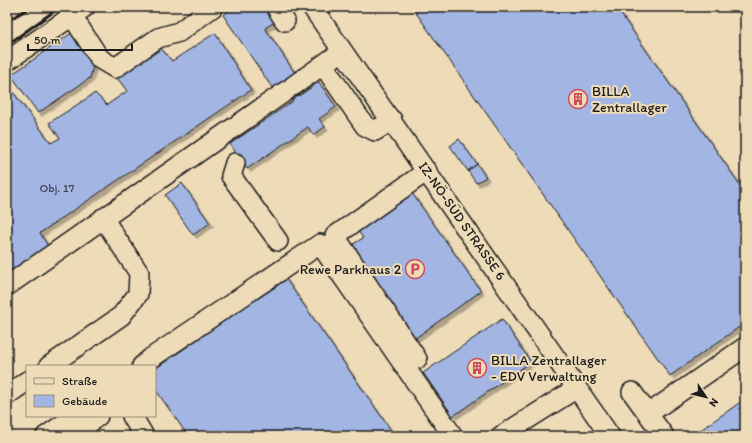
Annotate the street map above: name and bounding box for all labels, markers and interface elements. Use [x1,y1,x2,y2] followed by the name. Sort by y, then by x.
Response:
[28,26,132,52] scale bar
[34,33,60,47] text: 50 m
[592,83,667,116] place label: BILLA Zentrallager
[567,88,589,110] building icon: BILLA Zentrallager
[415,158,509,284] street label: IZ-NÖ-SÜD STRASSE 6
[39,181,75,195] house number: Obj. 17
[404,258,426,280] parking icon: Rewe Parkhaus 2
[300,261,402,278] place label: Rewe Parkhaus 2
[491,352,607,385] place label: BILLA Zentrallager - EDV Verwaltung
[466,357,488,379] building icon: BILLA Zentrallager - EDV Verwaltung
[26,365,156,417] legend
[62,374,97,388] text: Straße
[686,377,726,417] north arrow
[62,394,107,408] text: Gebäude
[706,396,721,409] text: N

